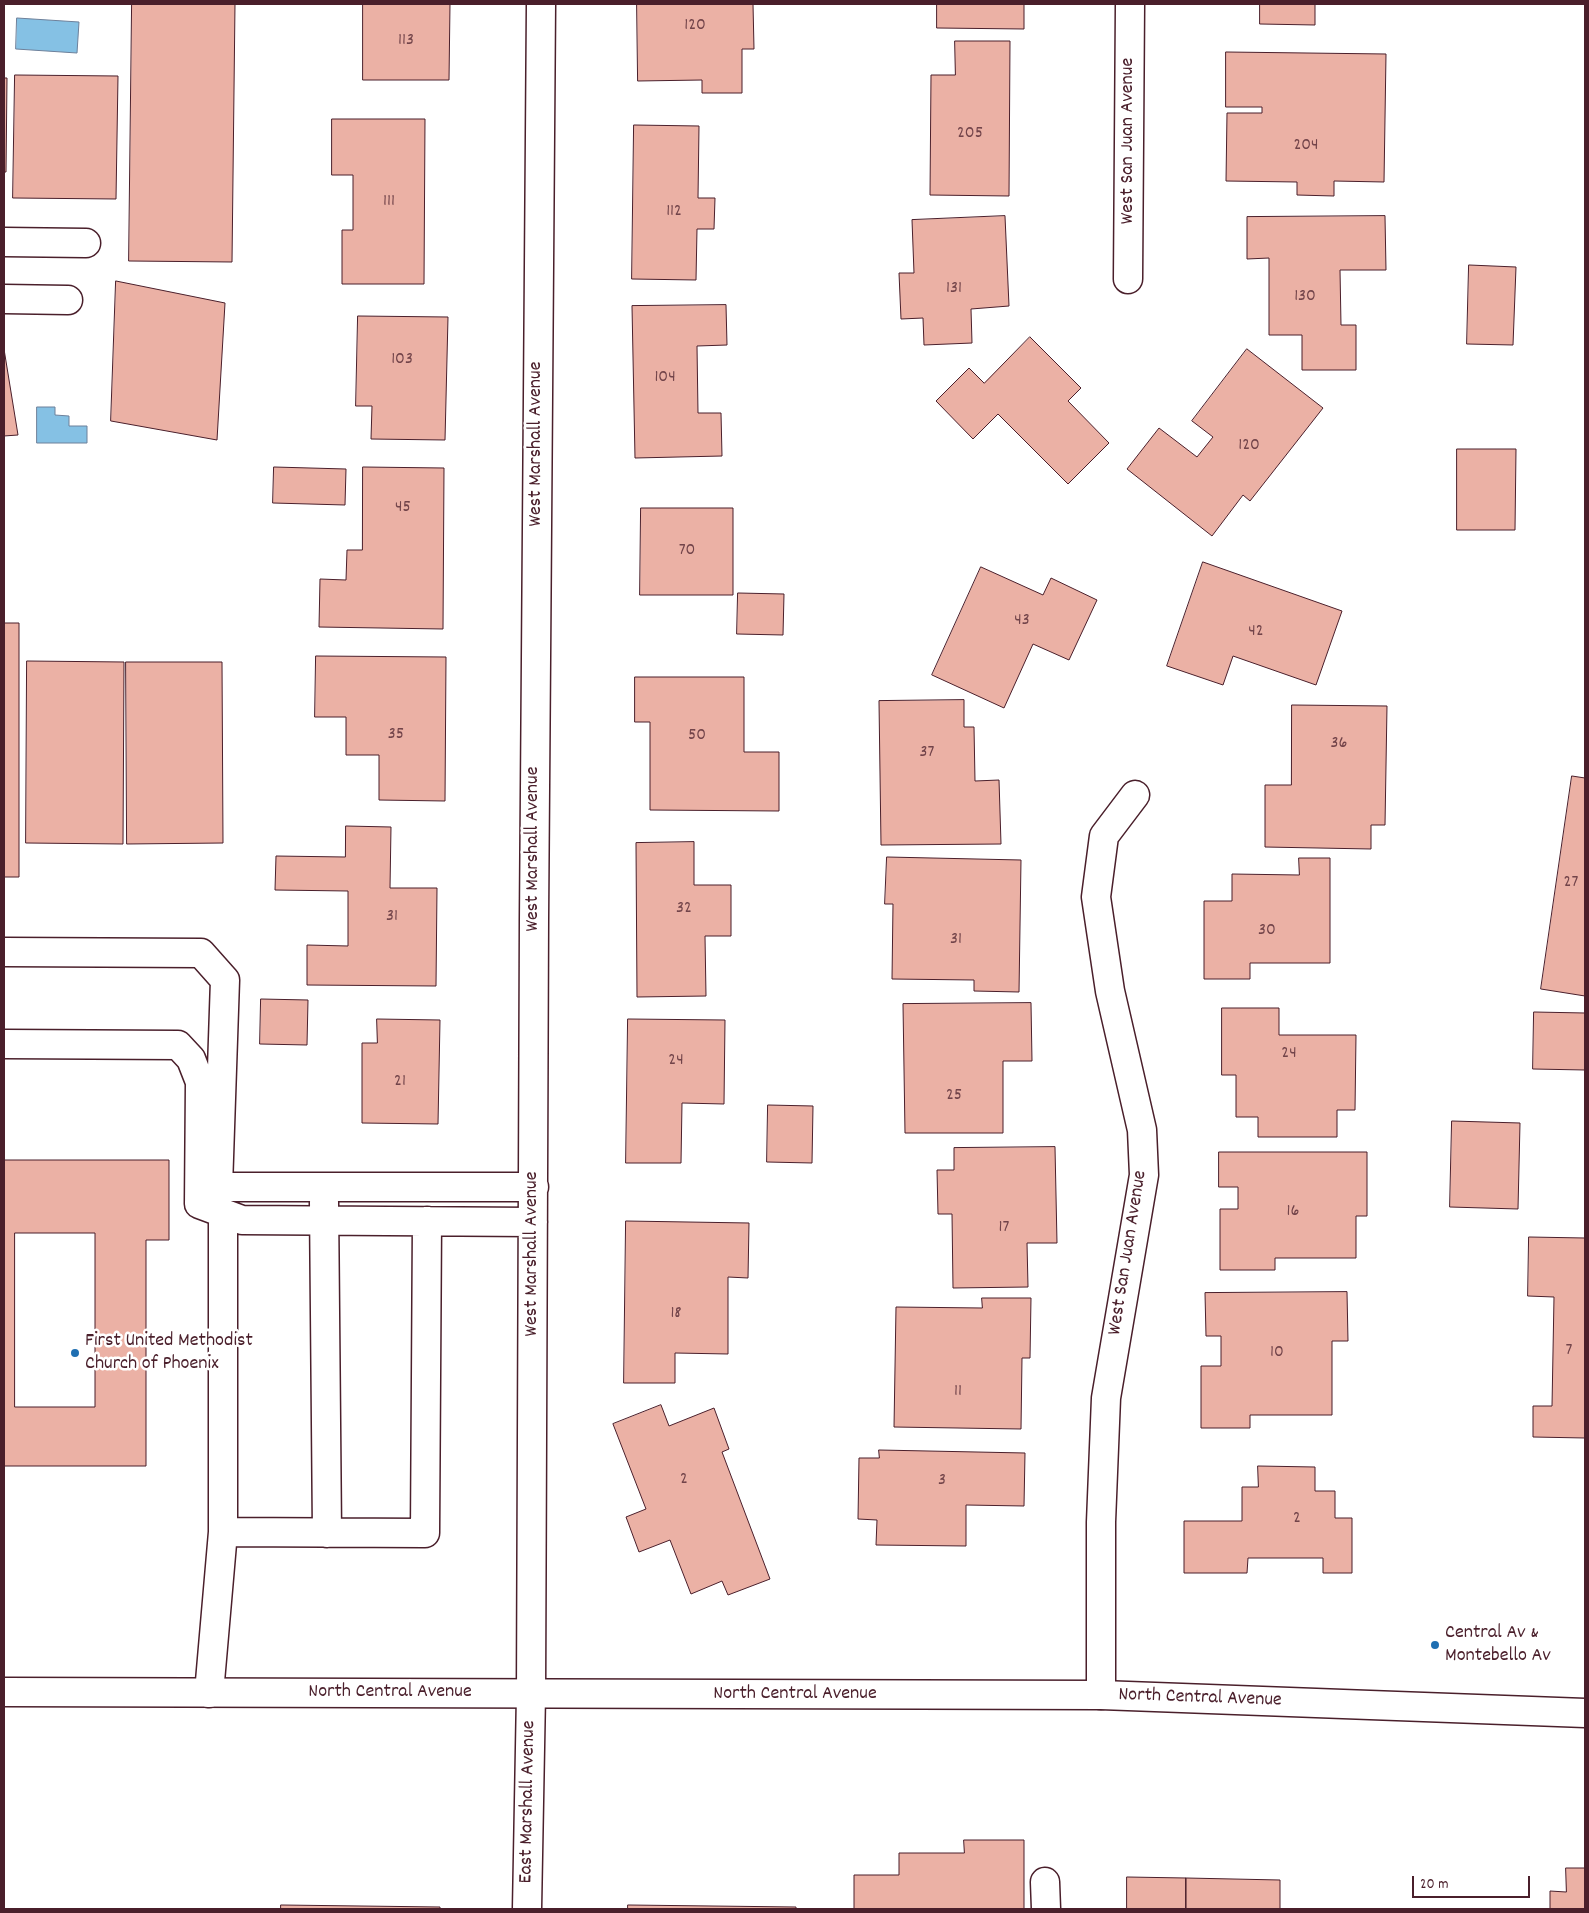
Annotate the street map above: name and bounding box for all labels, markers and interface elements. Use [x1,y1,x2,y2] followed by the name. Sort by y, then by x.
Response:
[684,16,706,38] house number: 120
[398,31,414,53] house number: 113
[1117,58,1141,224] street label: West San Juan Avenue
[957,124,983,146] house number: 205
[1293,136,1319,158] house number: 204
[383,192,395,214] house number: 111
[666,202,682,224] house number: 112
[946,279,962,301] house number: 131
[1294,287,1316,309] house number: 130
[391,350,413,372] house number: 103
[525,362,549,526] street label: West Marshall Avenue
[654,368,676,390] house number: 104
[1238,436,1260,458] house number: 120
[395,498,411,520] house number: 45
[679,541,695,563] house number: 70
[1014,611,1030,633] house number: 43
[1248,622,1264,644] house number: 42
[388,725,404,747] house number: 35
[688,726,706,748] house number: 50
[1331,734,1347,756] house number: 36
[920,743,934,765] house number: 37
[522,767,546,931] street label: West Marshall Avenue
[1564,873,1578,895] house number: 27
[676,899,692,921] house number: 32
[386,907,398,929] house number: 31
[1258,921,1276,943] house number: 30
[950,930,962,952] house number: 31
[1281,1044,1297,1066] house number: 24
[668,1051,684,1073] house number: 24
[394,1072,406,1094] house number: 21
[946,1086,962,1108] house number: 25
[1104,1169,1154,1337] street label: West San Juan Avenue
[521,1172,545,1336] street label: West Marshall Avenue
[1287,1202,1299,1224] house number: 16
[999,1218,1009,1240] house number: 17
[670,1304,682,1326] house number: 18
[85,1330,253,1377] place label: First United Methodist Church of Phoenix
[1566,1341,1572,1363] house number: 7
[1270,1343,1284,1365] house number: 10
[69,1347,81,1359] marker: First United Methodist Church of Phoenix
[954,1382,962,1404] house number: 11
[680,1470,688,1492] house number: 2
[938,1471,946,1493] house number: 3
[1293,1509,1301,1531] house number: 2
[1445,1622,1551,1669] place label: Central Av & Montebello Av
[1429,1639,1441,1651] marker: Central Av & Montebello Av
[308,1681,472,1705] street label: North Central Avenue
[713,1683,877,1707] street label: North Central Avenue
[1118,1684,1282,1714] street label: North Central Avenue
[516,1720,542,1884] street label: East Marshall Avenue
[1414,1866,1532,1898] scale bar
[1420,1874,1448,1896] text: 20 m

